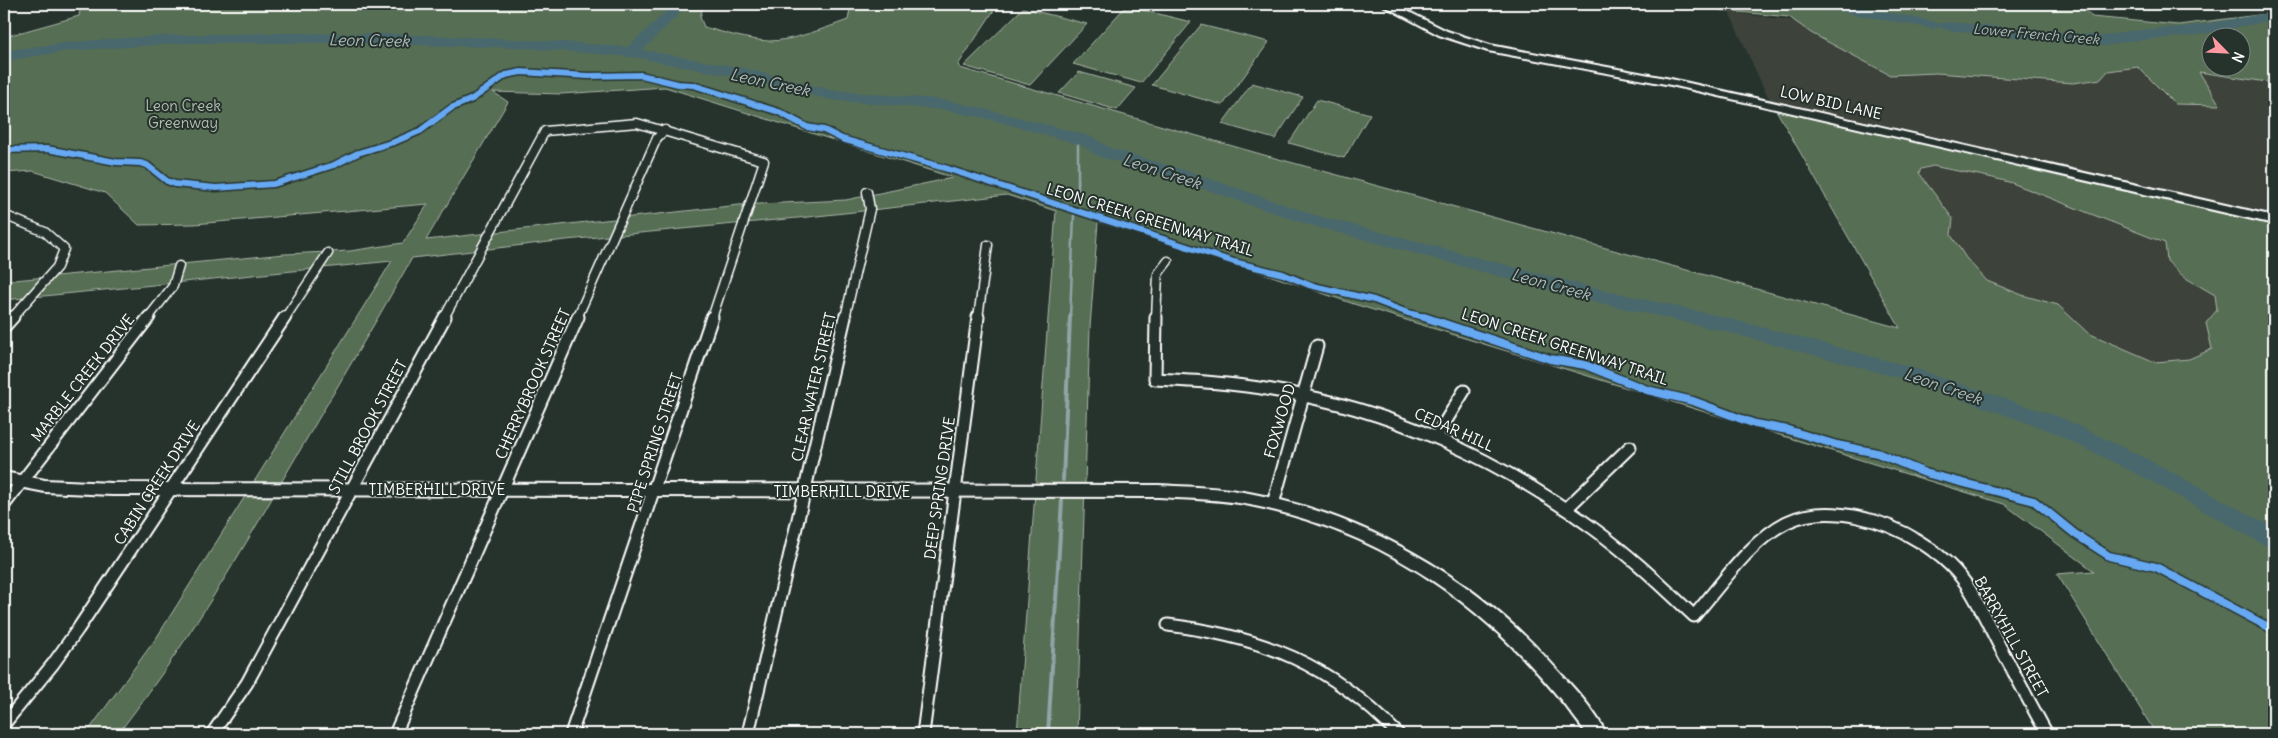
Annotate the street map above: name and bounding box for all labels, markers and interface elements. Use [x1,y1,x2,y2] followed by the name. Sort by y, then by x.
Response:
[1972,20,2101,49] water label: Lower French Creek
[2200,28,2250,78] north arrow
[328,29,411,51] water label: Leon Creek
[2228,49,2248,65] text: N
[728,64,813,101] water label: Leon Creek
[1778,82,1884,123] street label: LOW BID LANE
[145,96,221,132] park label: Leon Creek Greenway
[1120,149,1205,194] water label: Leon Creek
[1044,179,1256,260] street label: LEON CREEK GREENWAY TRAIL
[1509,264,1594,305] water label: Leon Creek
[1459,304,1671,389] street label: LEON CREEK GREENWAY TRAIL
[491,305,574,462] street label: CHERRYBROOK STREET
[27,310,138,445] street label: MARBLE CREEK DRIVE
[787,310,840,463] street label: CLEAR WATER STREET
[324,356,411,497] street label: STILL BROOK STREET
[1902,363,1986,409] water label: Leon Creek
[623,370,686,515] street label: PIPE SPRING STREET
[1260,381,1299,460] street label: FOXWOOD
[1411,403,1497,456] street label: CEDAR HILL
[920,415,959,560] street label: DEEP SPRING DRIVE
[109,417,204,548] street label: CABIN CREEK DRIVE
[369,480,506,499] street label: TIMBERHILL DRIVE
[774,482,911,501] street label: TIMBERHILL DRIVE
[1970,573,2053,701] street label: BARRYHILL STREET

